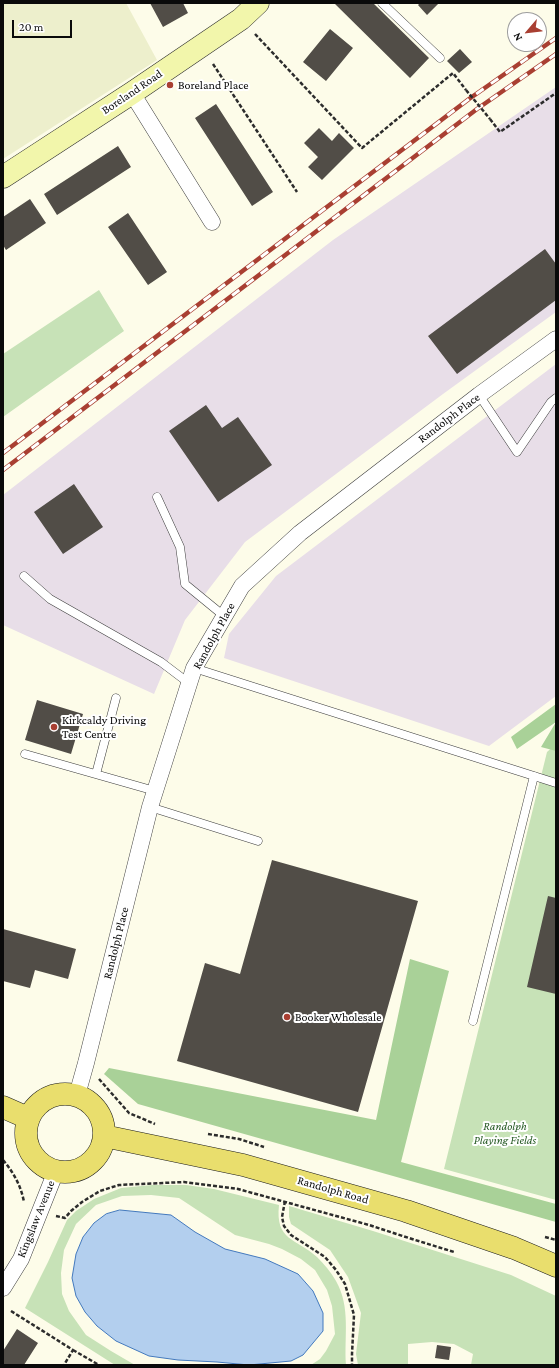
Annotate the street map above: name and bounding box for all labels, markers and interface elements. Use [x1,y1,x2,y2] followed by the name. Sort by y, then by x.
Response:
[14,12,74,38] scale bar
[507,12,547,52] north arrow
[19,20,43,34] text: 20 m
[510,31,524,43] text: N
[99,67,165,117] street label: Boreland Road
[178,78,248,92] place label: Boreland Place
[165,80,175,90] marker: Boreland Place
[415,390,483,446] street label: Randolph Place
[190,600,238,672] street label: Randolph Place
[62,713,146,741] place label: Kirkcaldy Driving Test Centre
[49,722,59,732] marker: Kirkcaldy Driving Test Centre
[100,905,132,981] street label: Randolph Place
[295,1010,381,1024] place label: Booker Wholesale
[282,1012,292,1022] marker: Booker Wholesale
[474,1119,536,1147] park label: Randolph Playing Fields
[296,1173,370,1207] street label: Randolph Road
[14,1178,58,1260] street label: Kingslaw Avenue

